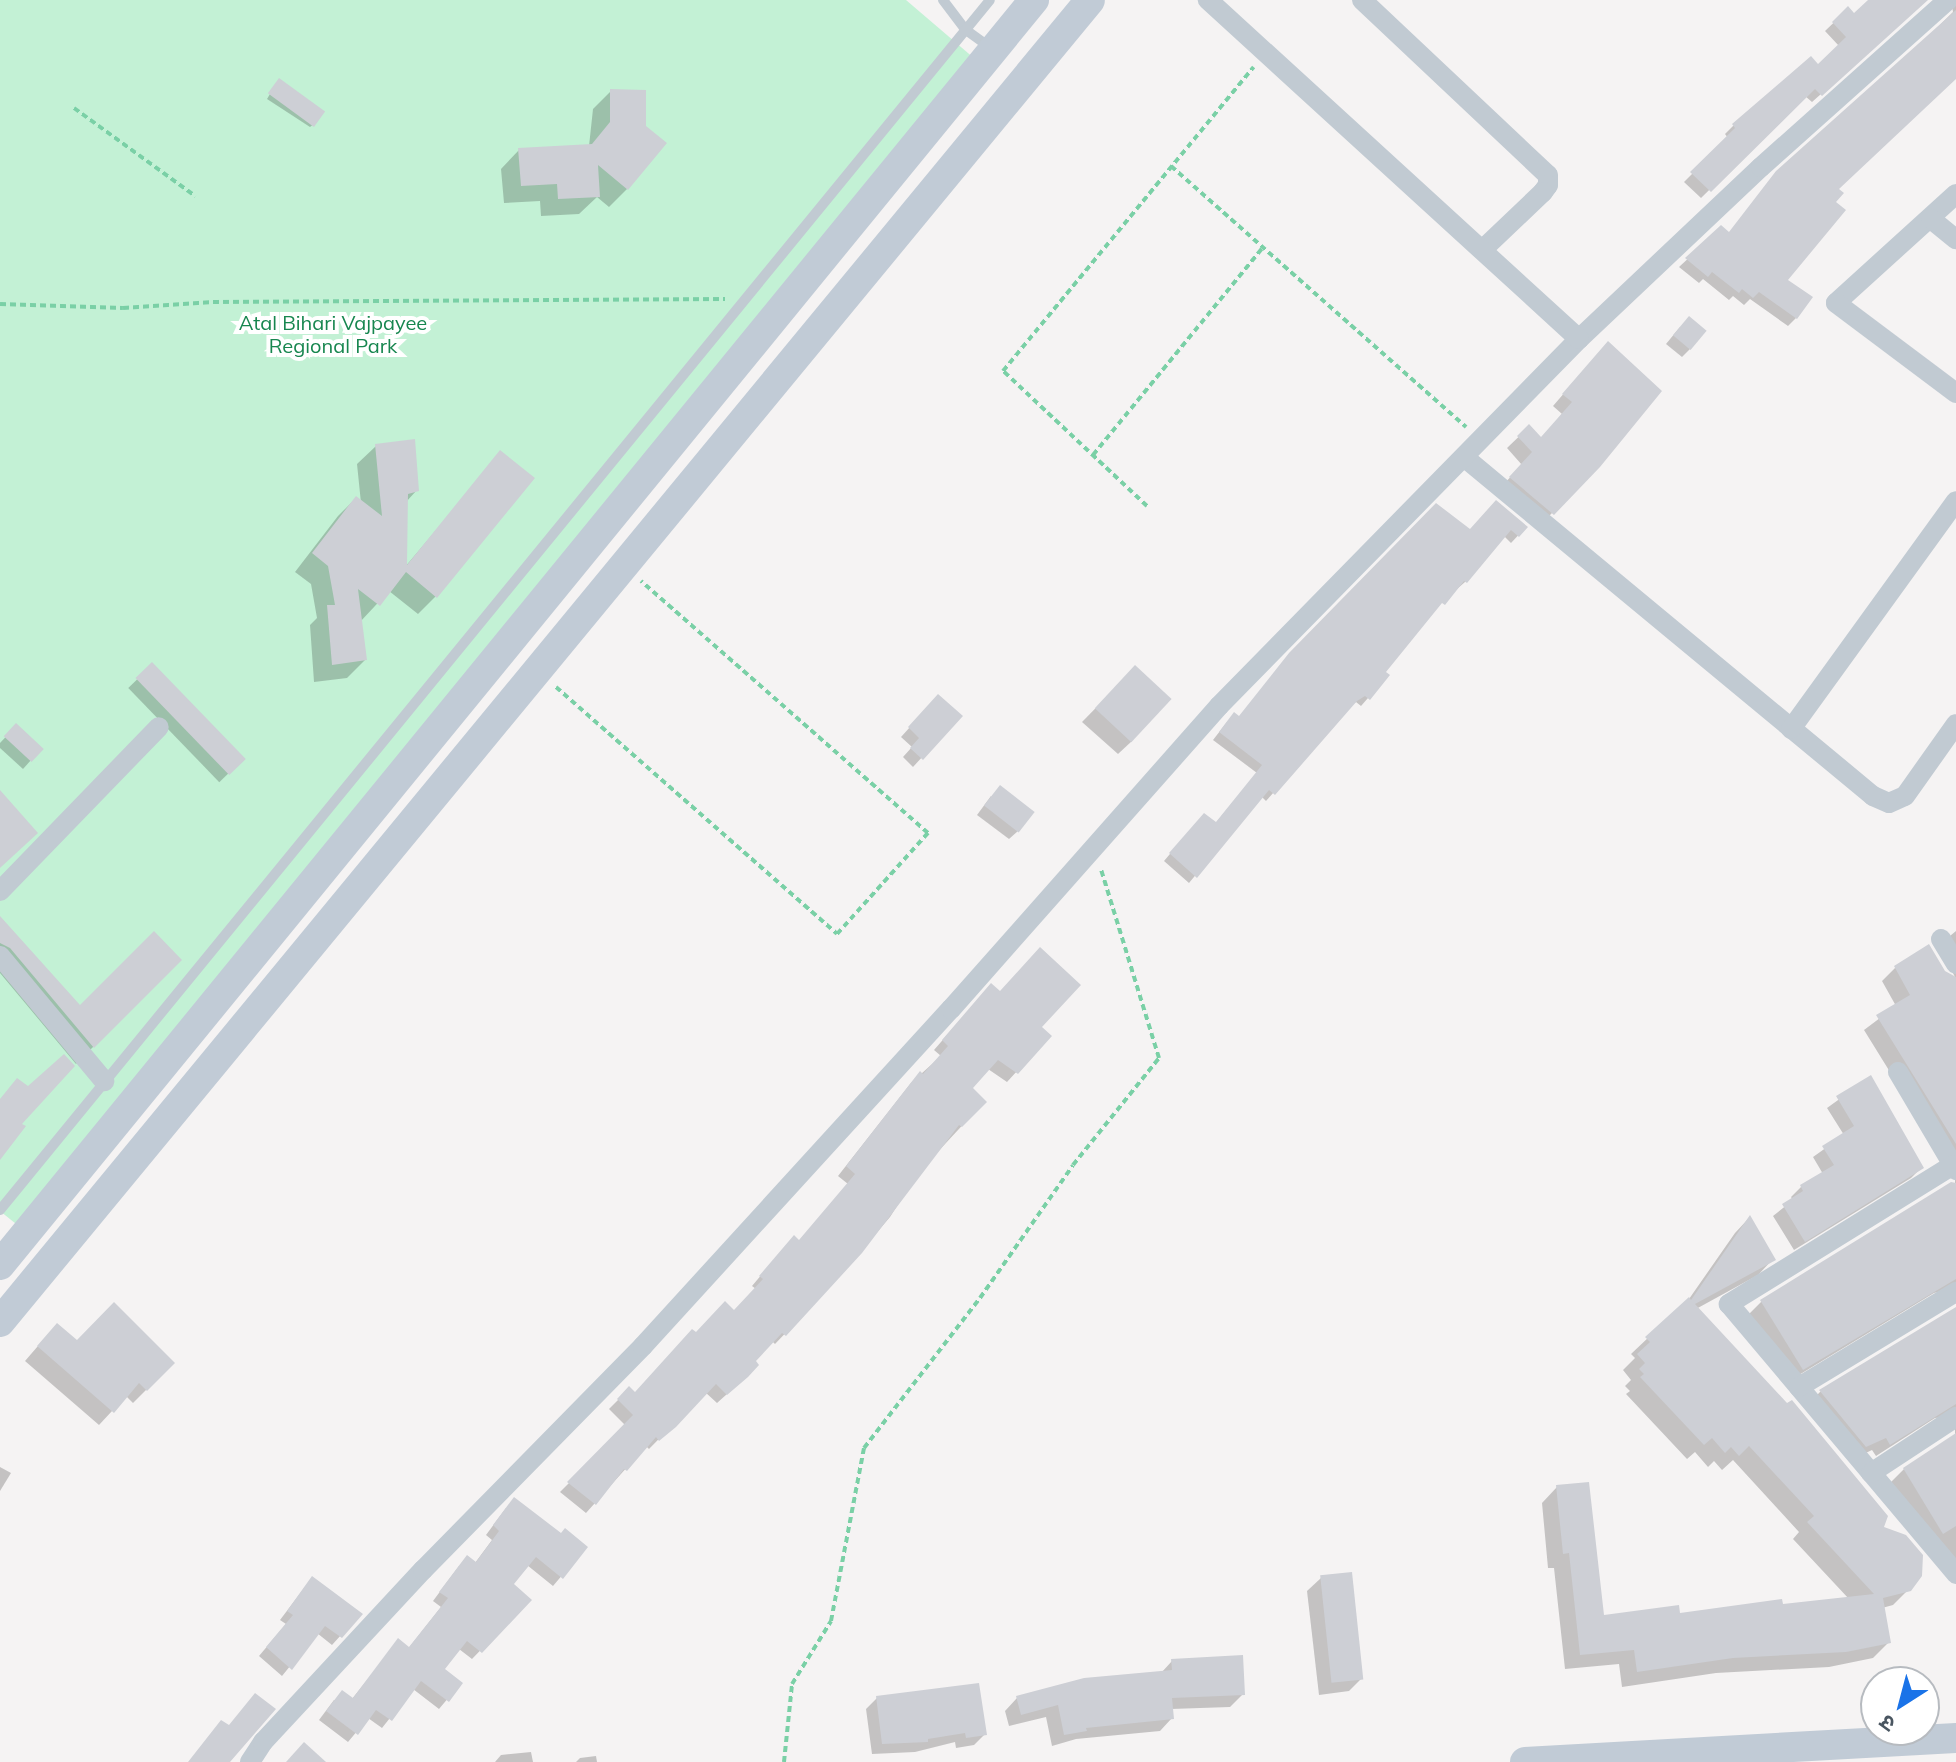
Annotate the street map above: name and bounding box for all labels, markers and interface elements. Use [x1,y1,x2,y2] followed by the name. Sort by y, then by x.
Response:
[239,310,427,357] park label: Atal Bihari Vajpayee Regional Park
[1860,1666,1940,1746] north arrow
[1874,1709,1901,1739] text: उ

